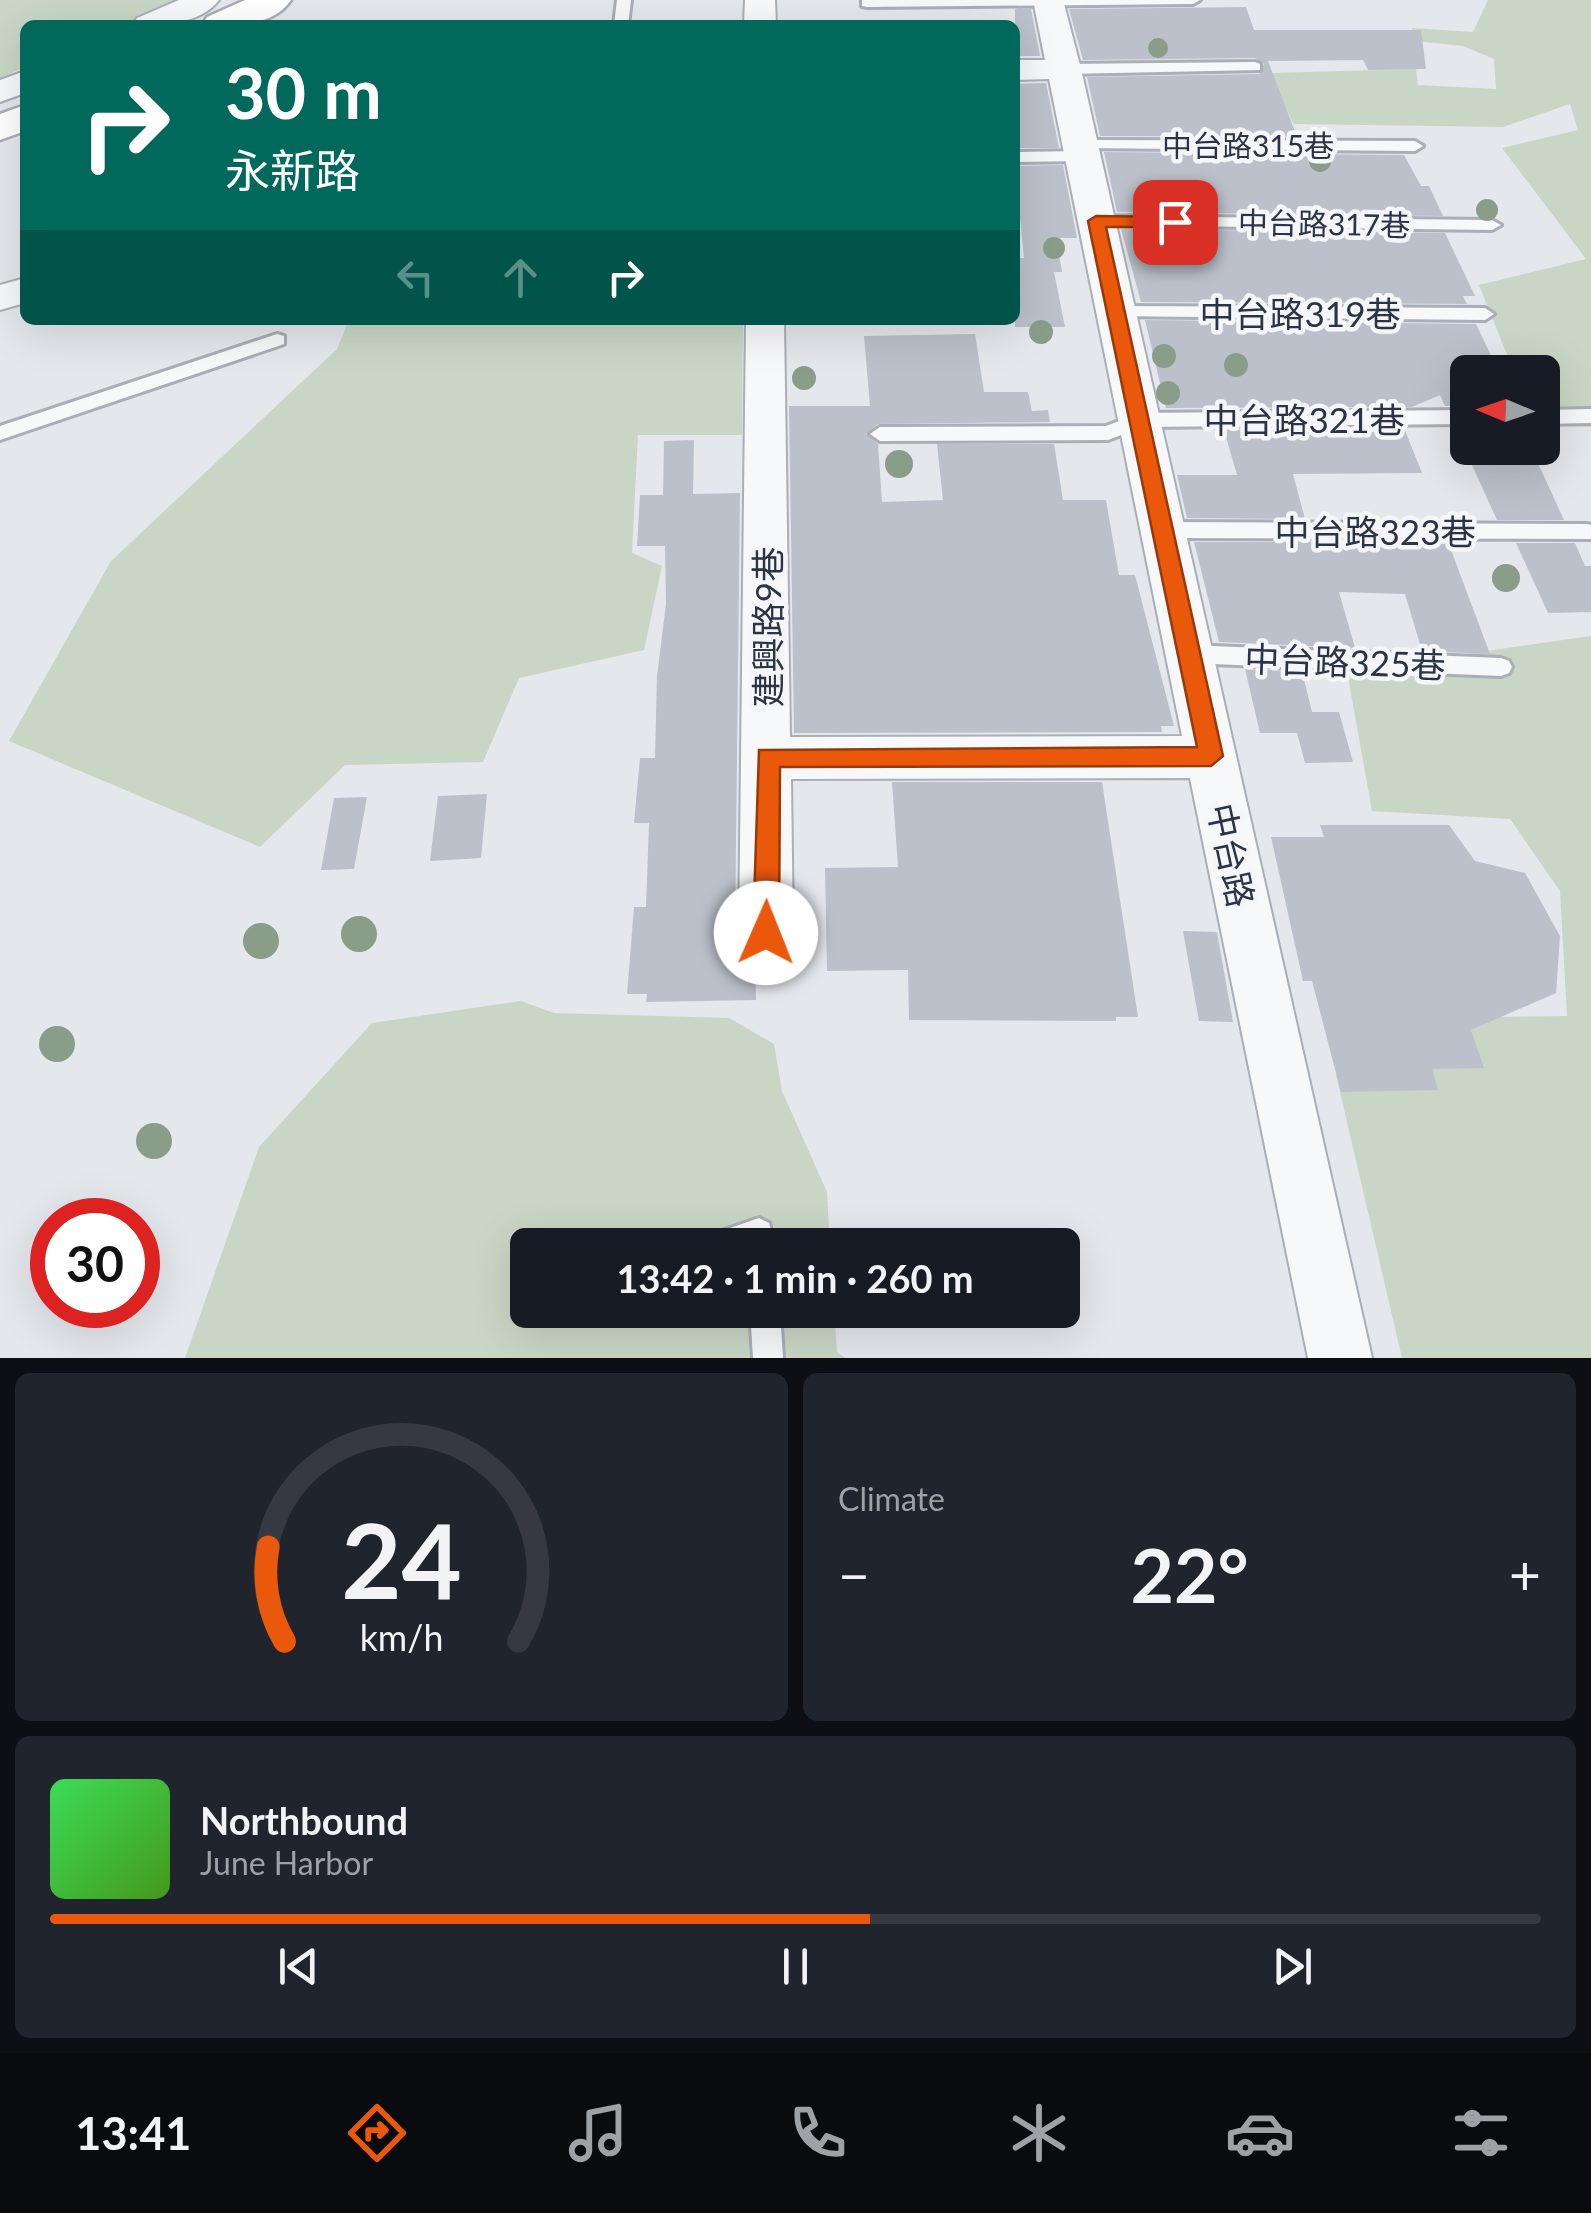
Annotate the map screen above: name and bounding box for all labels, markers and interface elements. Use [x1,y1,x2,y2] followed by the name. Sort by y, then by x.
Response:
[225,50,382,134] text: 30 m
[60,60,190,190] icon: right
[1162,127,1334,163] street label: 中台路315巷
[225,143,360,197] text: 永新路
[1133,180,1218,265] pin
[1148,195,1203,250] icon: arrive
[1238,204,1410,242] street label: 中台路317巷
[388,250,443,305] icon: left
[493,250,548,305] icon: ahead
[598,250,653,305] icon: right
[1200,292,1400,334] street label: 中台路319巷
[1450,355,1560,465] north arrow
[1450,355,1560,465] map controls
[1204,398,1404,440] street label: 中台路321巷
[1275,510,1475,552] street label: 中台路323巷
[746,547,788,707] street label: 建興路9巷
[1244,637,1446,685] street label: 中台路325巷
[1201,799,1263,911] street label: 中台路
[714,881,818,985] position arrow
[30,1198,160,1328] speed limit sign: 30
[616,1255,974,1301] text: 13:42 · 1 min · 260 m
[838,1479,945,1518] text: Climate
[341,1496,462,1621] text: 24
[1130,1529,1249,1619] text: 22°
[838,1541,870,1607] text: −
[1509,1541,1541,1607] text: +
[360,1616,443,1659] text: km/h
[200,1797,408,1843] text: Northbound
[200,1843,373,1882] text: June Harbor
[271,1939,326,1994] icon: previous
[768,1939,823,1994] icon: pause
[1265,1939,1320,1994] icon: next
[342,2098,412,2168] icon: directions
[563,2098,633,2168] icon: music
[783,2098,853,2168] icon: phone
[1004,2098,1074,2168] icon: climate
[1225,2098,1295,2168] icon: car
[1446,2098,1516,2168] icon: filters
[75,2106,191,2160] text: 13:41

